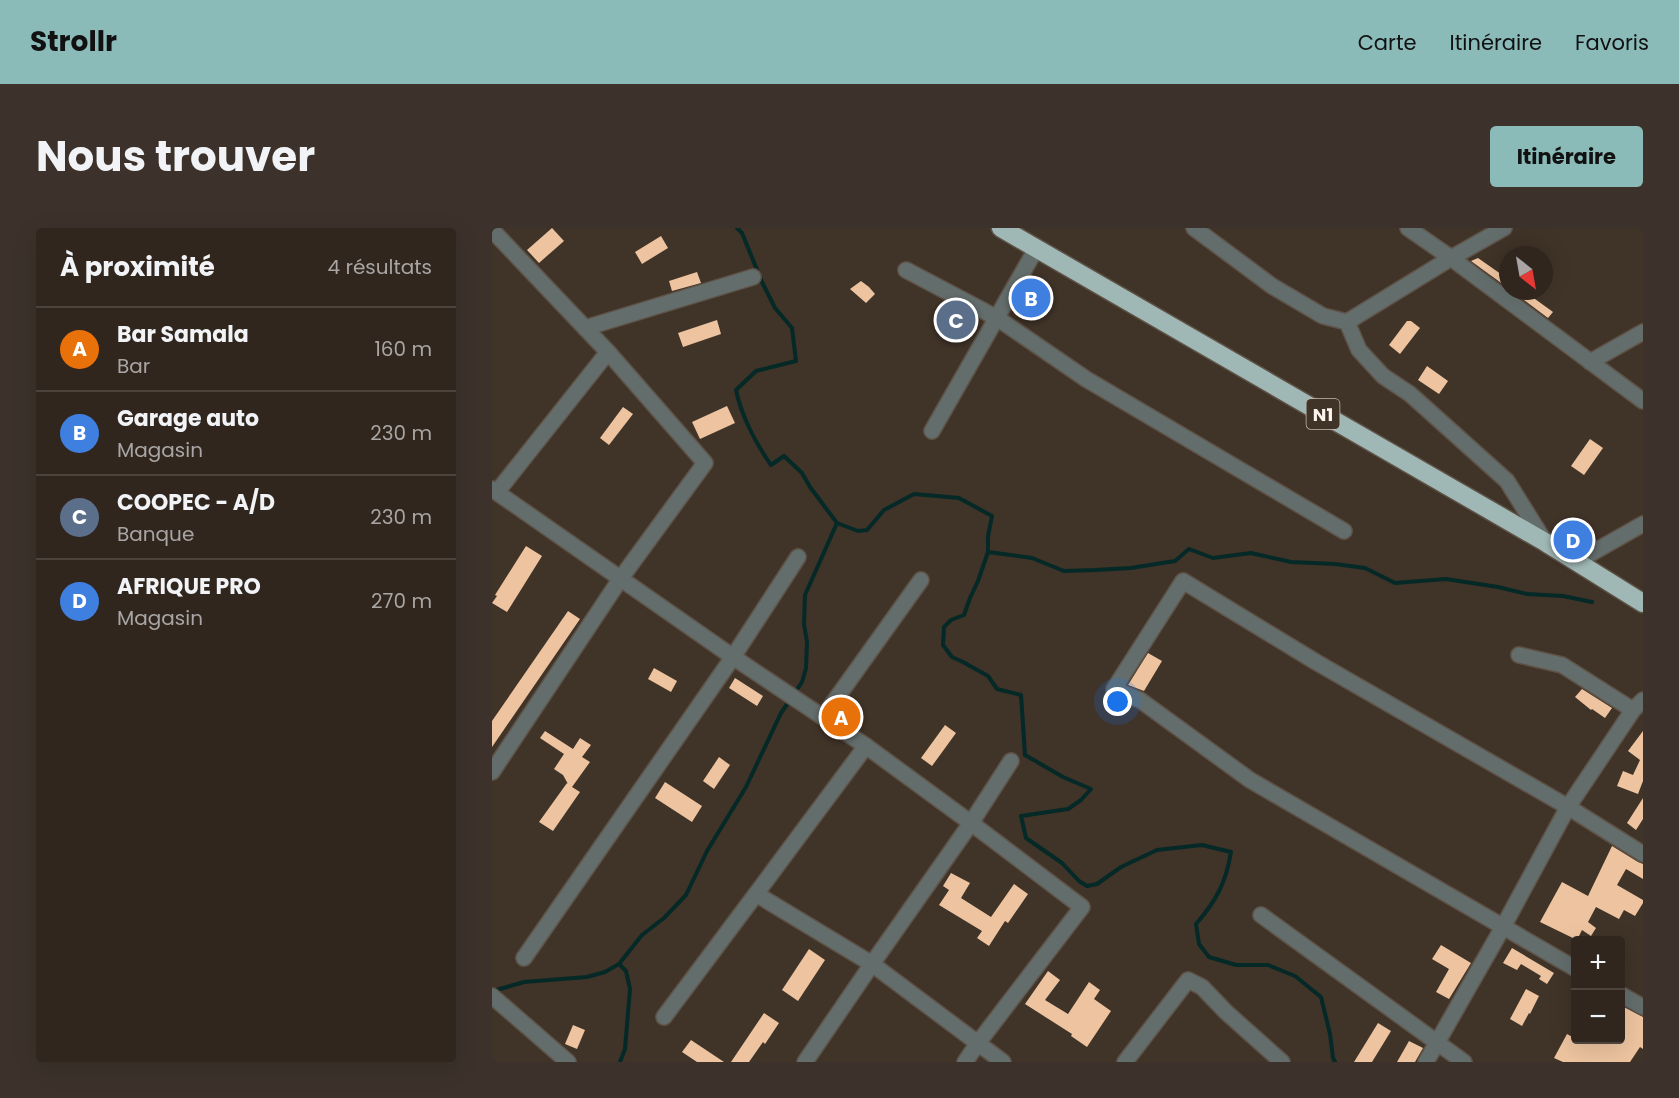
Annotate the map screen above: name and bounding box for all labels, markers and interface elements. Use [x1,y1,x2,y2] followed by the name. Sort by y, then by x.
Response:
[30,22,117,61] text: Strollr
[1358,28,1417,57] text: Carte
[1450,28,1542,57] text: Itinéraire
[1575,28,1649,57] text: Favoris
[1490,126,1643,187] button: Itinéraire
[36,127,315,186] text: Nous trouver
[1499,246,1553,300] north arrow
[60,249,215,285] text: À proximité
[328,253,432,281] text: 4 résultats
[1012,276,1050,320] pin: B
[936,298,976,343] pin: C
[117,319,249,350] text: Bar Samala
[72,335,87,363] text: A
[374,335,432,363] text: 160 m
[117,352,150,380] text: Bar
[1306,399,1340,429] road number: N1
[117,403,259,434] text: Garage auto
[73,419,86,447] text: B
[370,419,432,447] text: 230 m
[117,436,203,464] text: Magasin
[117,487,275,518] text: COOPEC - A/D
[72,503,87,531] text: C
[370,503,432,531] text: 230 m
[1554,518,1592,562] pin: D
[117,520,194,548] text: Banque
[117,571,261,602] text: AFRIQUE PRO
[72,587,87,615] text: D
[371,587,432,615] text: 270 m
[117,604,203,632] text: Magasin
[1103,687,1132,716] your location
[822,694,860,740] pin: A
[1571,936,1625,1044] map controls
[1571,936,1625,990] button: +
[1571,990,1625,1044] button: −

